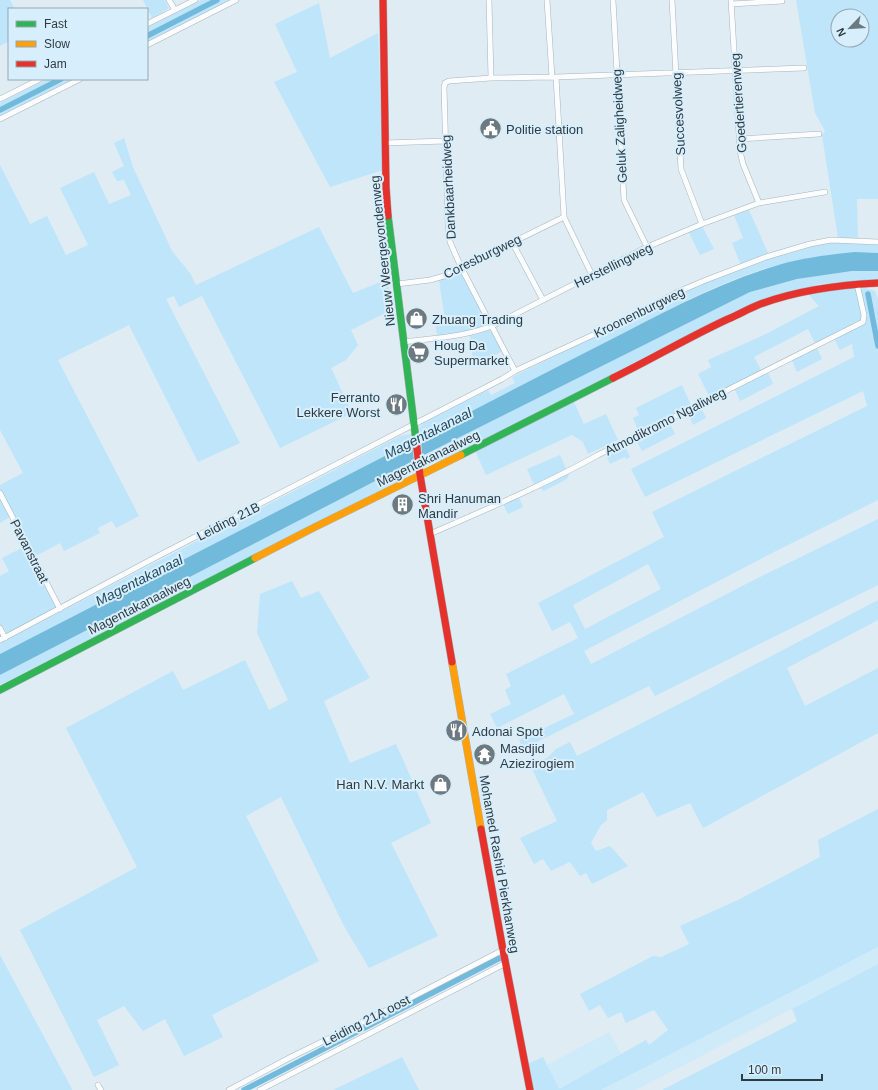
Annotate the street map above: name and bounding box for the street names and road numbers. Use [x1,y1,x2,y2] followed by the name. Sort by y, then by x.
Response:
[728,53,749,153] street label: Goedertierenweg
[609,69,630,183] street label: Geluk Zaligheidweg
[669,72,688,156] street label: Succesvolweg
[438,134,459,240] street label: Dankbaarheidweg
[367,175,398,327] street label: Nieuw Weergevondenweg
[441,231,524,282] street label: Coresburgweg
[572,240,655,291] street label: Herstellingweg
[591,284,687,341] street label: Kroonenburgweg
[602,384,728,458] street label: Atmodikromo Ngaliweg
[374,427,482,490] street label: Magentakanaalweg
[194,499,262,544] street label: Leiding 21B
[7,517,52,586] street label: Pavanstraat
[86,573,193,638] street label: Magentakanaalweg
[476,774,523,954] street label: Mohamed Rashid Pierkhanweg
[320,992,413,1049] street label: Leiding 21A oost

